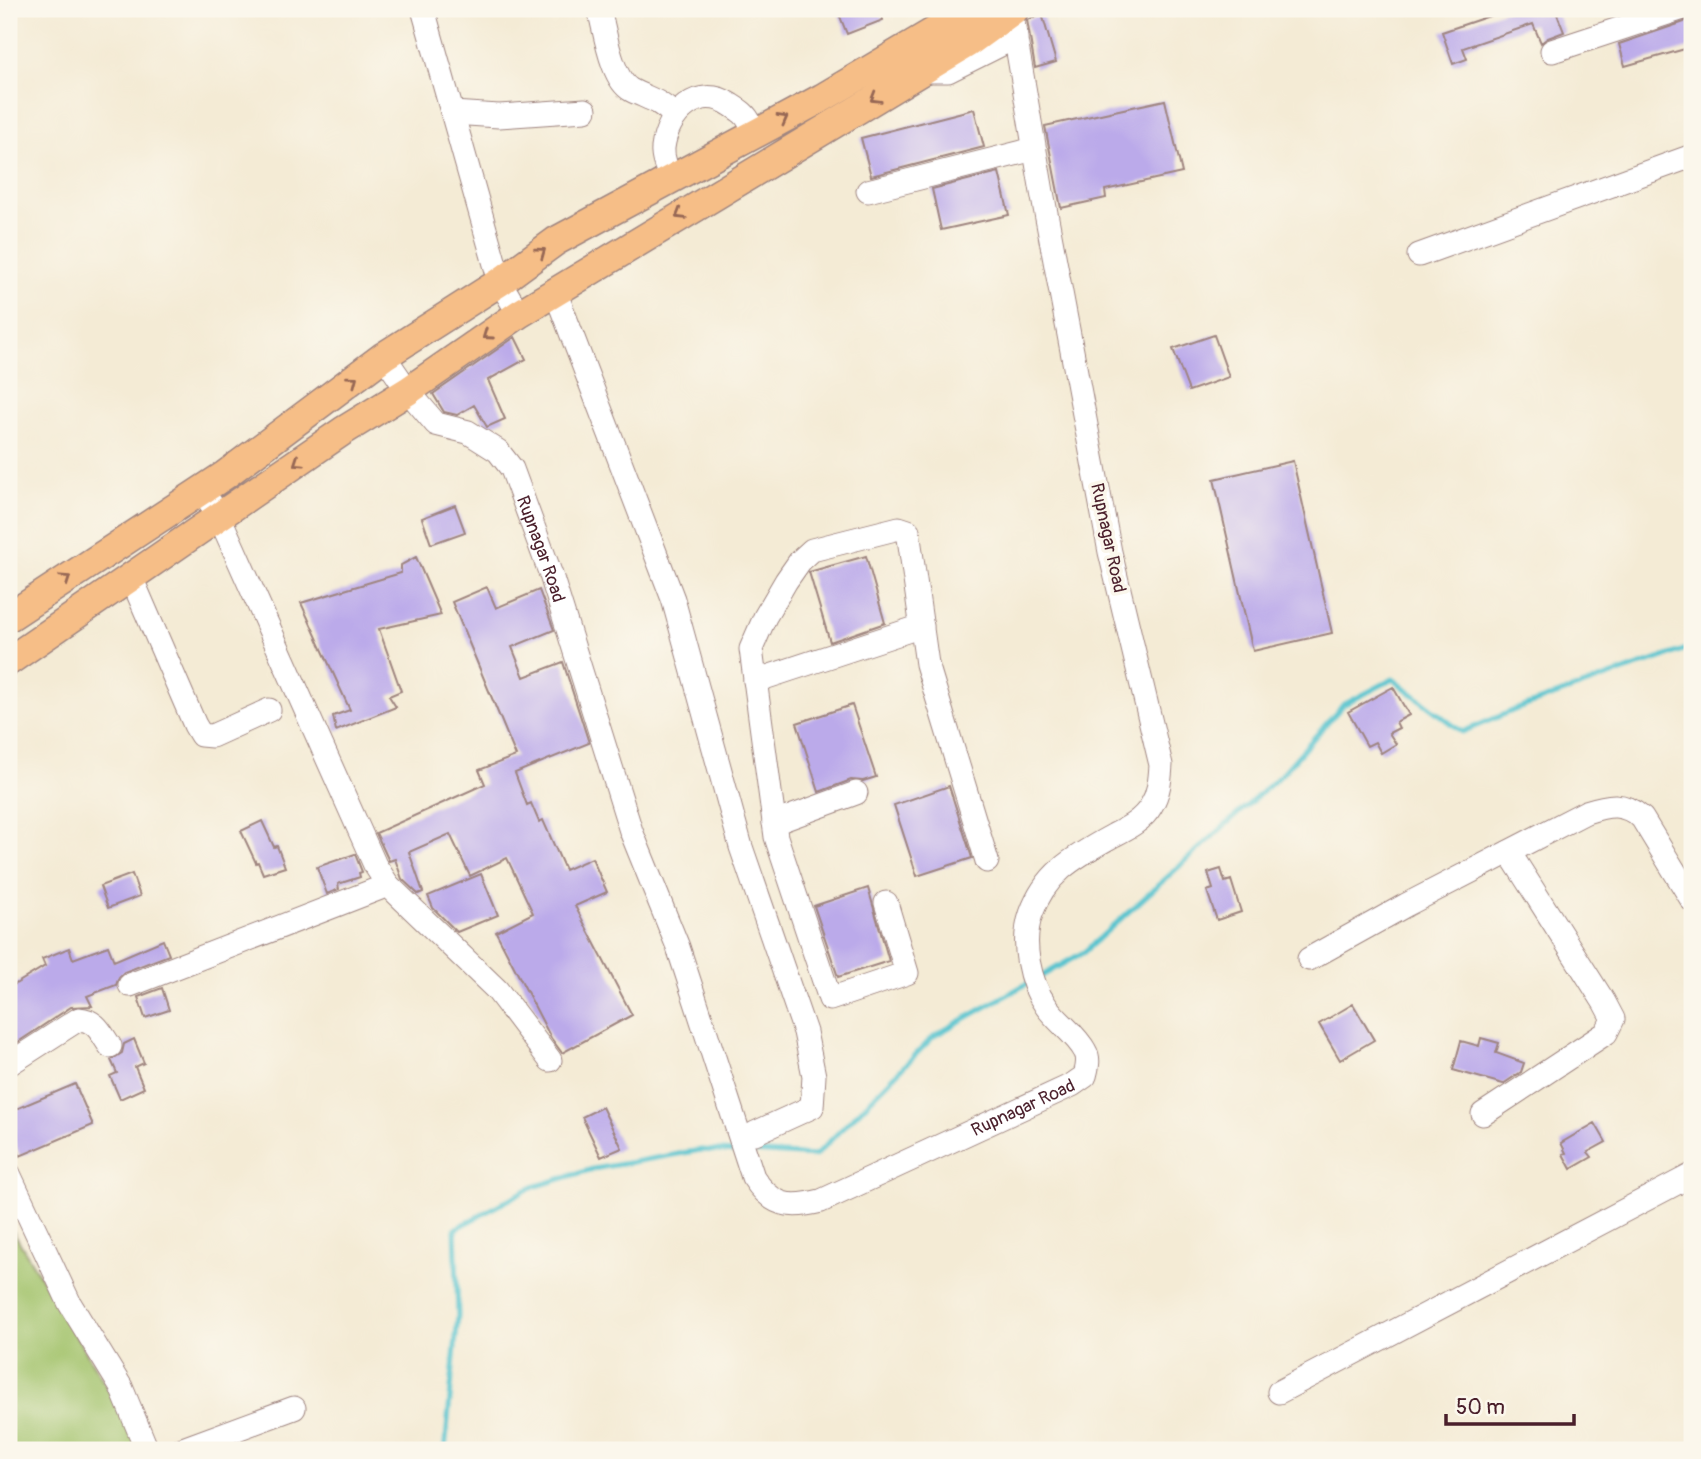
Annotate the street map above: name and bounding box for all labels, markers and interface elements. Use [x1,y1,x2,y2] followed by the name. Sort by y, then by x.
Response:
[870,90,883,103] one-way arrow
[776,114,788,127] one-way arrow
[675,207,688,220] one-way arrow
[533,248,546,260] one-way arrow
[482,327,495,339] one-way arrow
[345,375,358,388] one-way arrow
[293,454,306,466] one-way arrow
[1085,481,1131,595] street label: Rupnagar Road
[511,492,570,605] street label: Rupnagar Road
[58,575,71,588] one-way arrow
[968,1074,1079,1141] street label: Rupnagar Road
[1446,1382,1573,1426] scale bar
[1456,1394,1505,1421] text: 50 m

